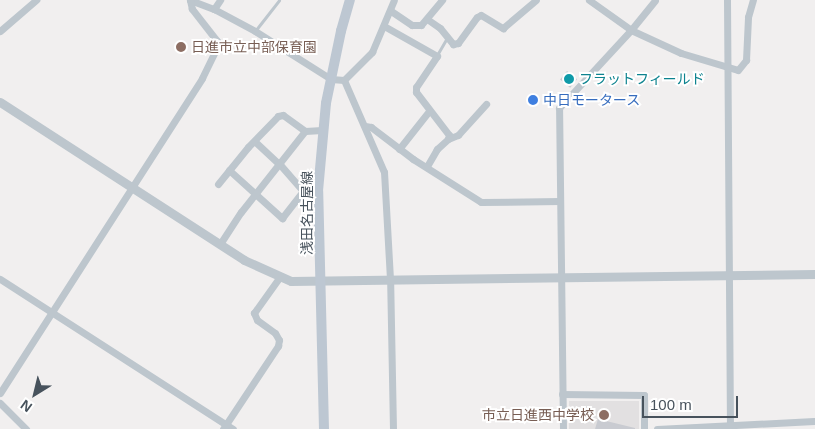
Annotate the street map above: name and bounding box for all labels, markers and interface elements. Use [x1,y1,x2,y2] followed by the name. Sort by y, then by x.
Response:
[191,39,317,55] place label: 日進市立中部保育園
[175,41,187,53] marker: 日進市立中部保育園
[579,71,705,87] place label: フラットフィールド
[563,73,575,85] marker: フラットフィールド
[543,92,641,108] place label: 中日モータース
[527,94,539,106] marker: 中日モータース
[299,171,315,255] street label: 浅田名古屋線
[10,369,60,419] north arrow
[645,386,741,418] scale bar
[650,396,692,413] text: 100 m
[17,397,35,416] text: N
[482,407,594,423] place label: 市立日進西中学校
[598,409,610,421] marker: 市立日進西中学校

